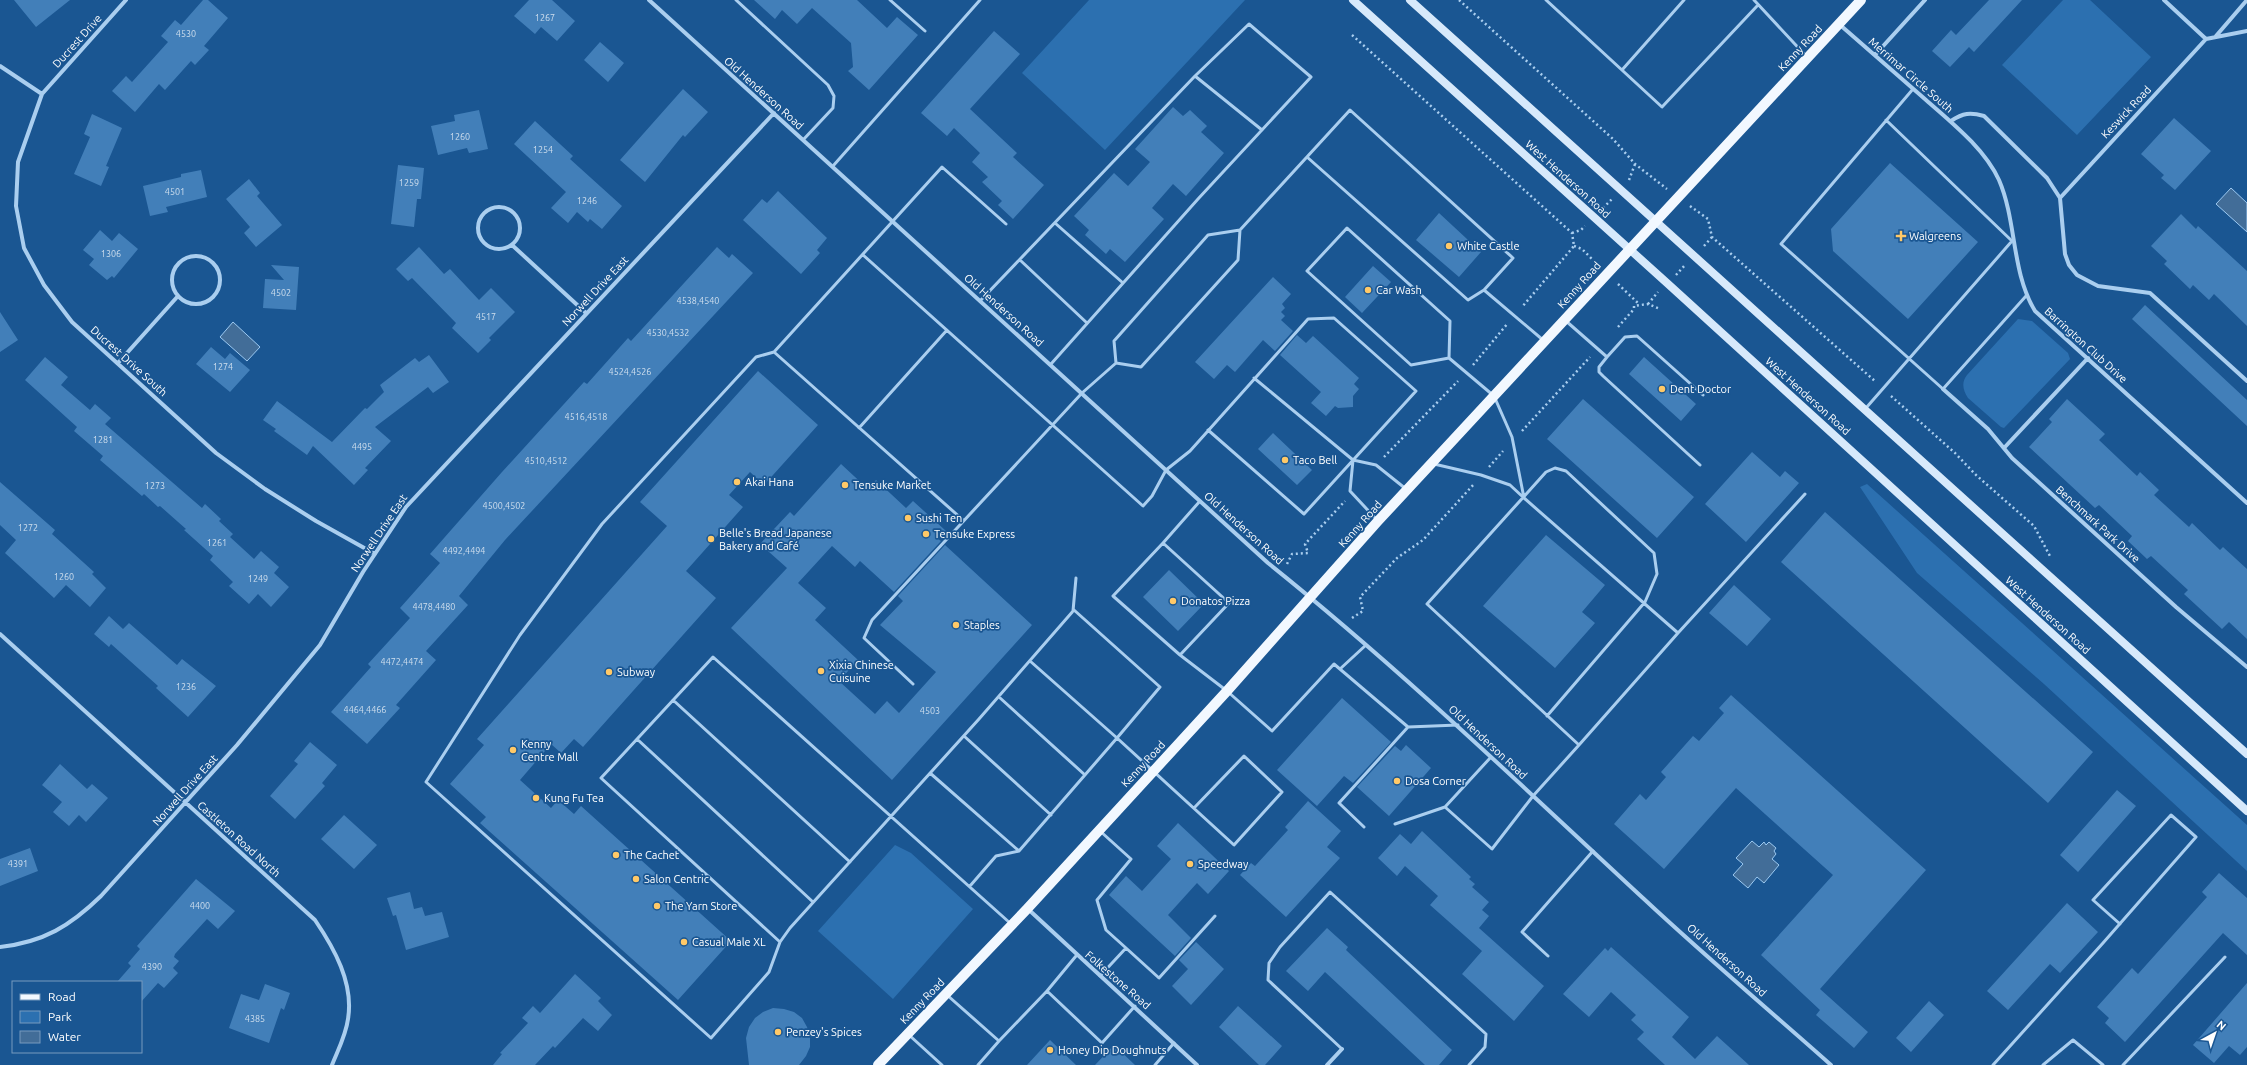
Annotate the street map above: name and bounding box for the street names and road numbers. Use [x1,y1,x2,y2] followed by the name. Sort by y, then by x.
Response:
[50,12,104,70] street label: Ducrest Drive
[1776,23,1824,73] street label: Kenny Road
[1866,35,1956,115] street label: Merrimar Circle South
[722,54,806,132] street label: Old Henderson Road
[2099,83,2153,141] street label: Keswick Road
[1523,138,1613,220] street label: West Henderson Road
[560,253,631,328] street label: Norwell Drive East
[1555,259,1603,311] street label: Kenny Road
[962,271,1046,349] street label: Old Henderson Road
[2042,305,2130,385] street label: Barrington Club Drive
[88,324,170,398] street label: Ducrest Drive South
[1763,355,1853,437] street label: West Henderson Road
[2054,483,2142,565] street label: Benchmark Park Drive
[1202,489,1286,567] street label: Old Henderson Road
[349,491,410,574] street label: Norwell Drive East
[1336,498,1384,550] street label: Kenny Road
[2003,574,2093,656] street label: West Henderson Road
[1446,703,1530,781] street label: Old Henderson Road
[1119,739,1167,789] street label: Kenny Road
[150,752,220,828] street label: Norwell Drive East
[195,799,283,879] street label: Castleton Road North
[1685,921,1769,999] street label: Old Henderson Road
[1083,948,1153,1012] street label: Folkestone Road
[897,976,947,1026] street label: Kenny Road

